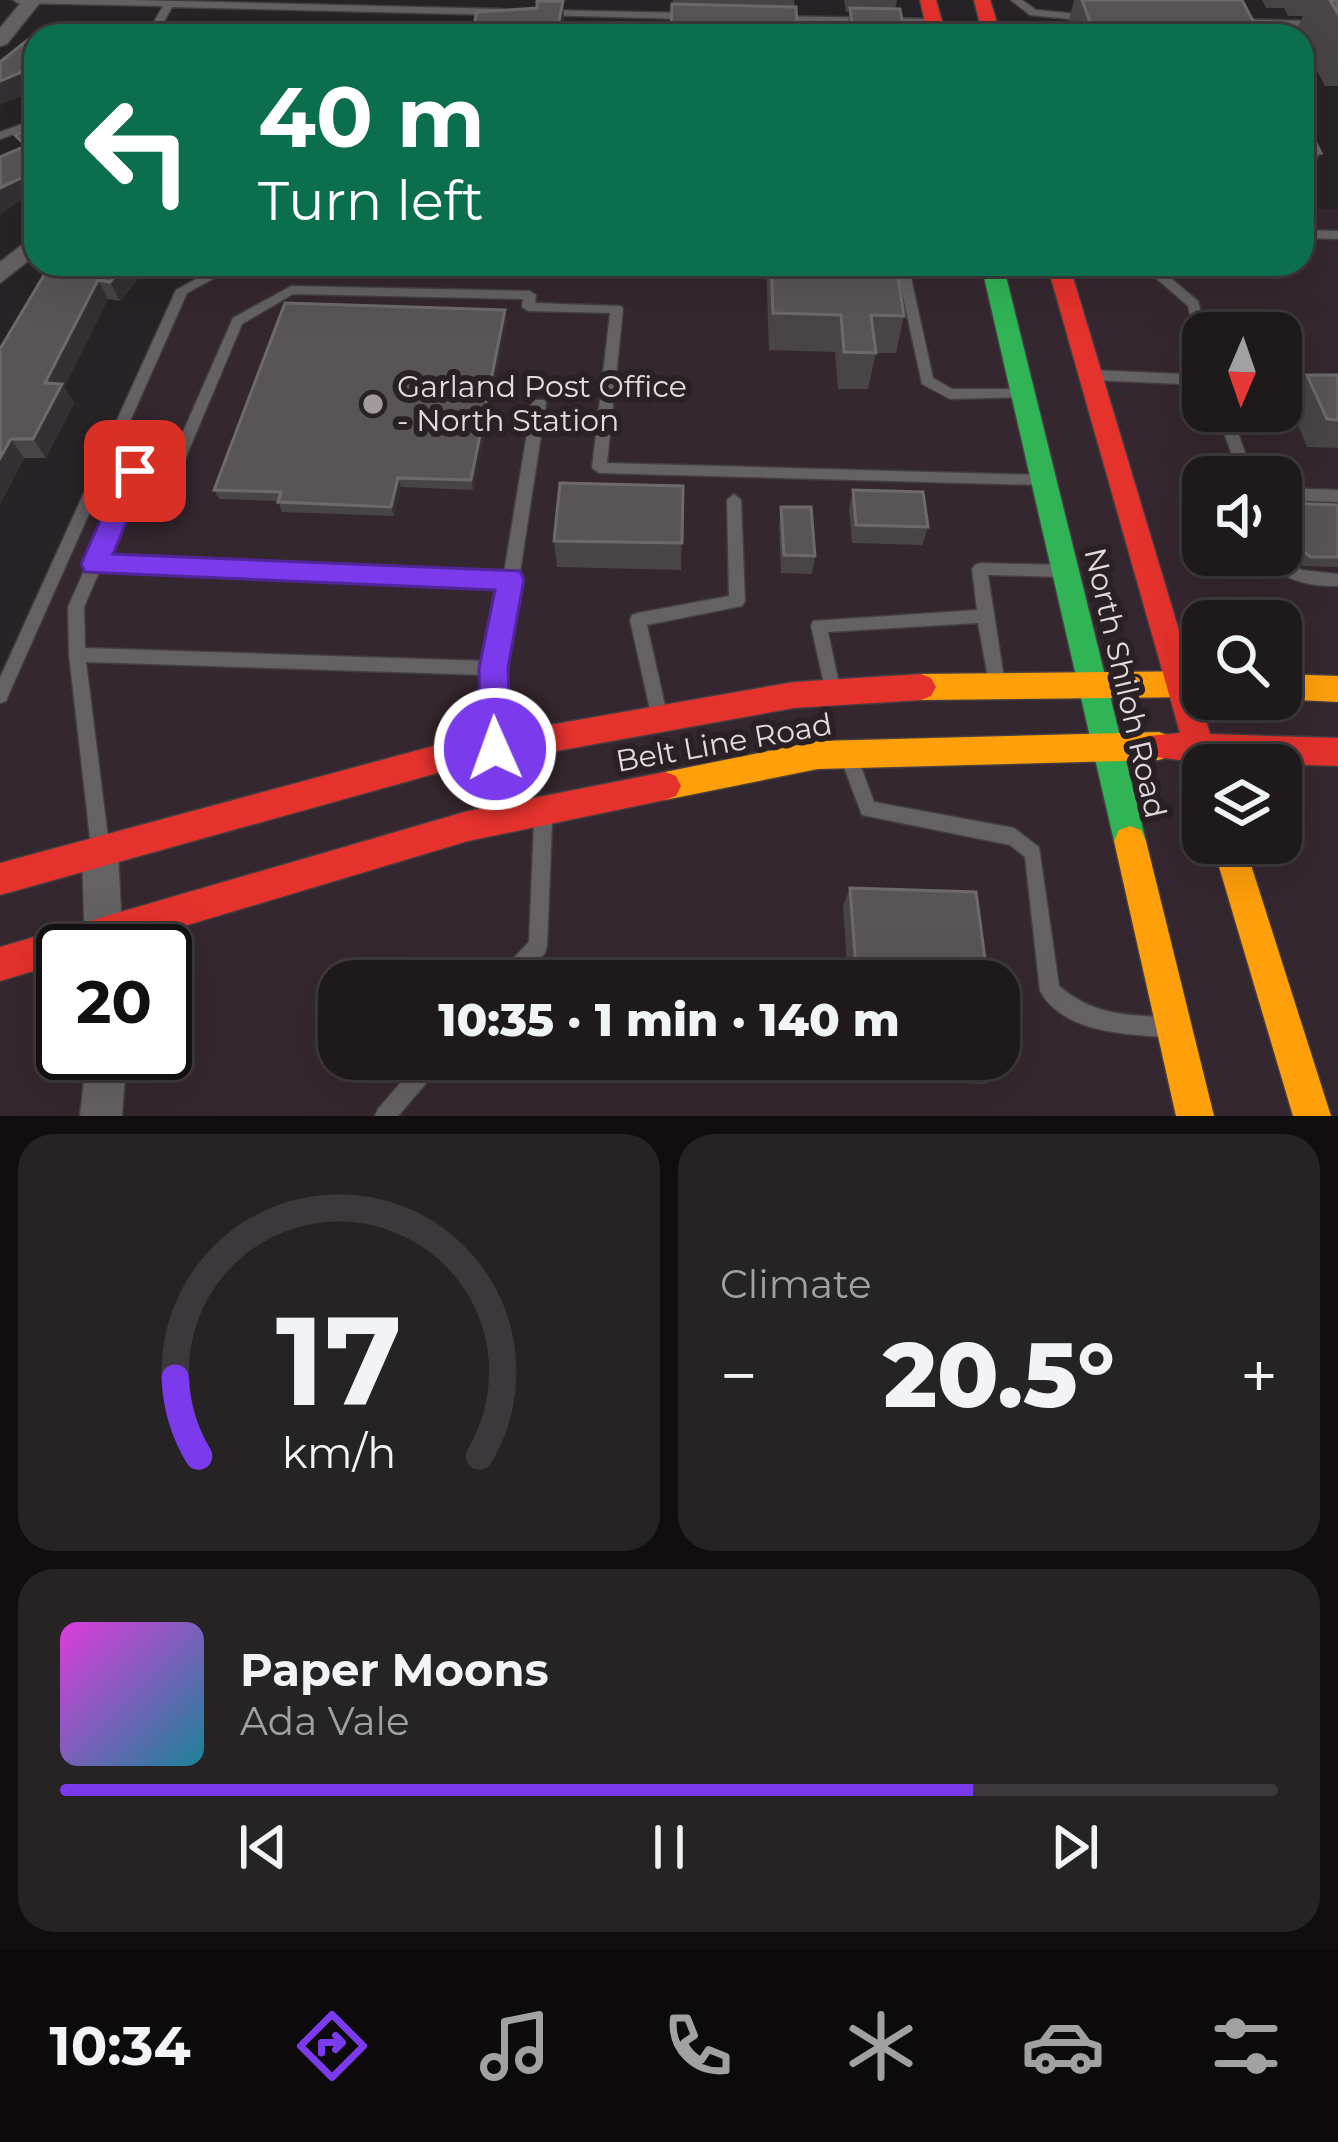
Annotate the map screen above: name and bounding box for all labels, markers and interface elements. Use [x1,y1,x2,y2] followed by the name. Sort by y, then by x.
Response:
[258,66,485,168] text: 40 m
[60,72,216,228] icon: left
[258,168,484,234] text: Turn left
[1182,312,1302,432] north arrow
[1182,312,1302,864] map controls
[397,368,687,439] place label: Garland Post Office - North Station
[360,391,386,417] marker: Garland Post Office - North Station
[84,420,186,522] pin
[102,438,168,504] icon: arrive
[1182,456,1302,576] button: sound
[1076,544,1175,822] street label: North Shiloh Road
[1182,600,1302,720] button: search
[432,686,558,812] position arrow
[613,705,835,780] street label: Belt Line Road
[1182,744,1302,864] button: layers
[36,924,192,1080] speed limit sign: 20
[438,992,900,1047] text: 10:35 · 1 min · 140 m
[720,1260,872,1308] text: Climate
[276,1284,402,1436] text: 17
[883,1320,1115,1430] text: 20.5°
[720,1335,758,1416] text: −
[1240,1335,1278,1416] text: +
[282,1425,396,1478] text: km/h
[240,1642,549,1697] text: Paper Moons
[240,1697,410,1745] text: Ada Vale
[230,1814,296,1880] icon: previous
[636,1814,702,1880] icon: pause
[1042,1814,1108,1880] icon: next
[290,2004,374,2088] icon: directions
[473,2004,557,2088] icon: music
[656,2004,740,2088] icon: phone
[839,2004,923,2088] icon: climate
[1021,2004,1105,2088] icon: car
[1204,2004,1288,2088] icon: filters
[49,2013,191,2079] text: 10:34

